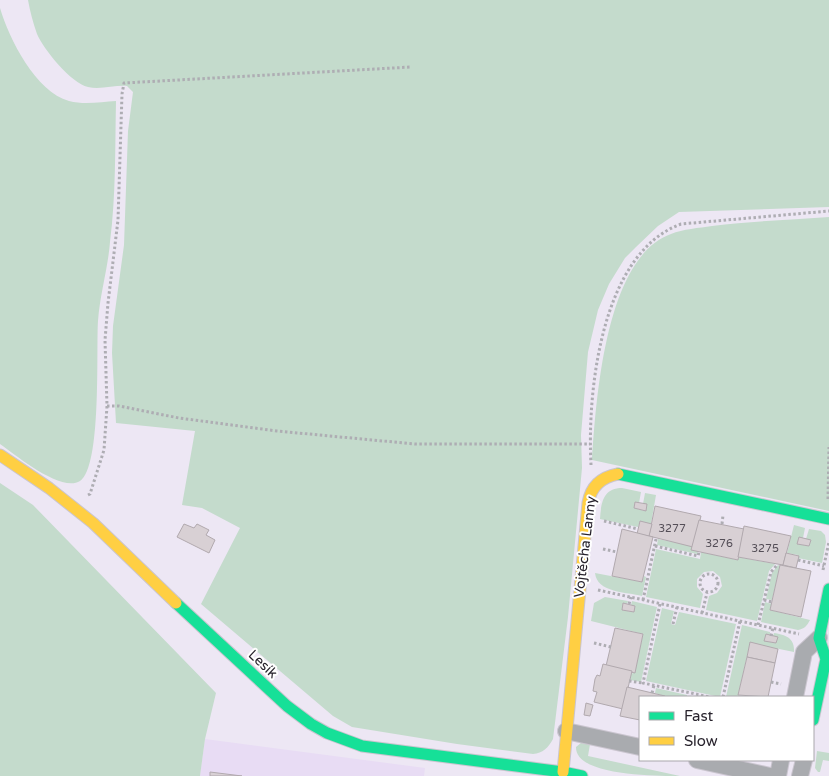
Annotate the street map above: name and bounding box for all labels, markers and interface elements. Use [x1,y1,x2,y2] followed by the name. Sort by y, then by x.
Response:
[570,495,600,599] street label: Vojtěcha Lanny
[658,522,686,535] house number: 3277
[705,537,733,550] house number: 3276
[751,542,779,555] house number: 3275
[245,646,281,682] street label: Lesík
[639,696,814,761] legend
[684,707,714,725] text: Fast
[684,732,718,750] text: Slow

